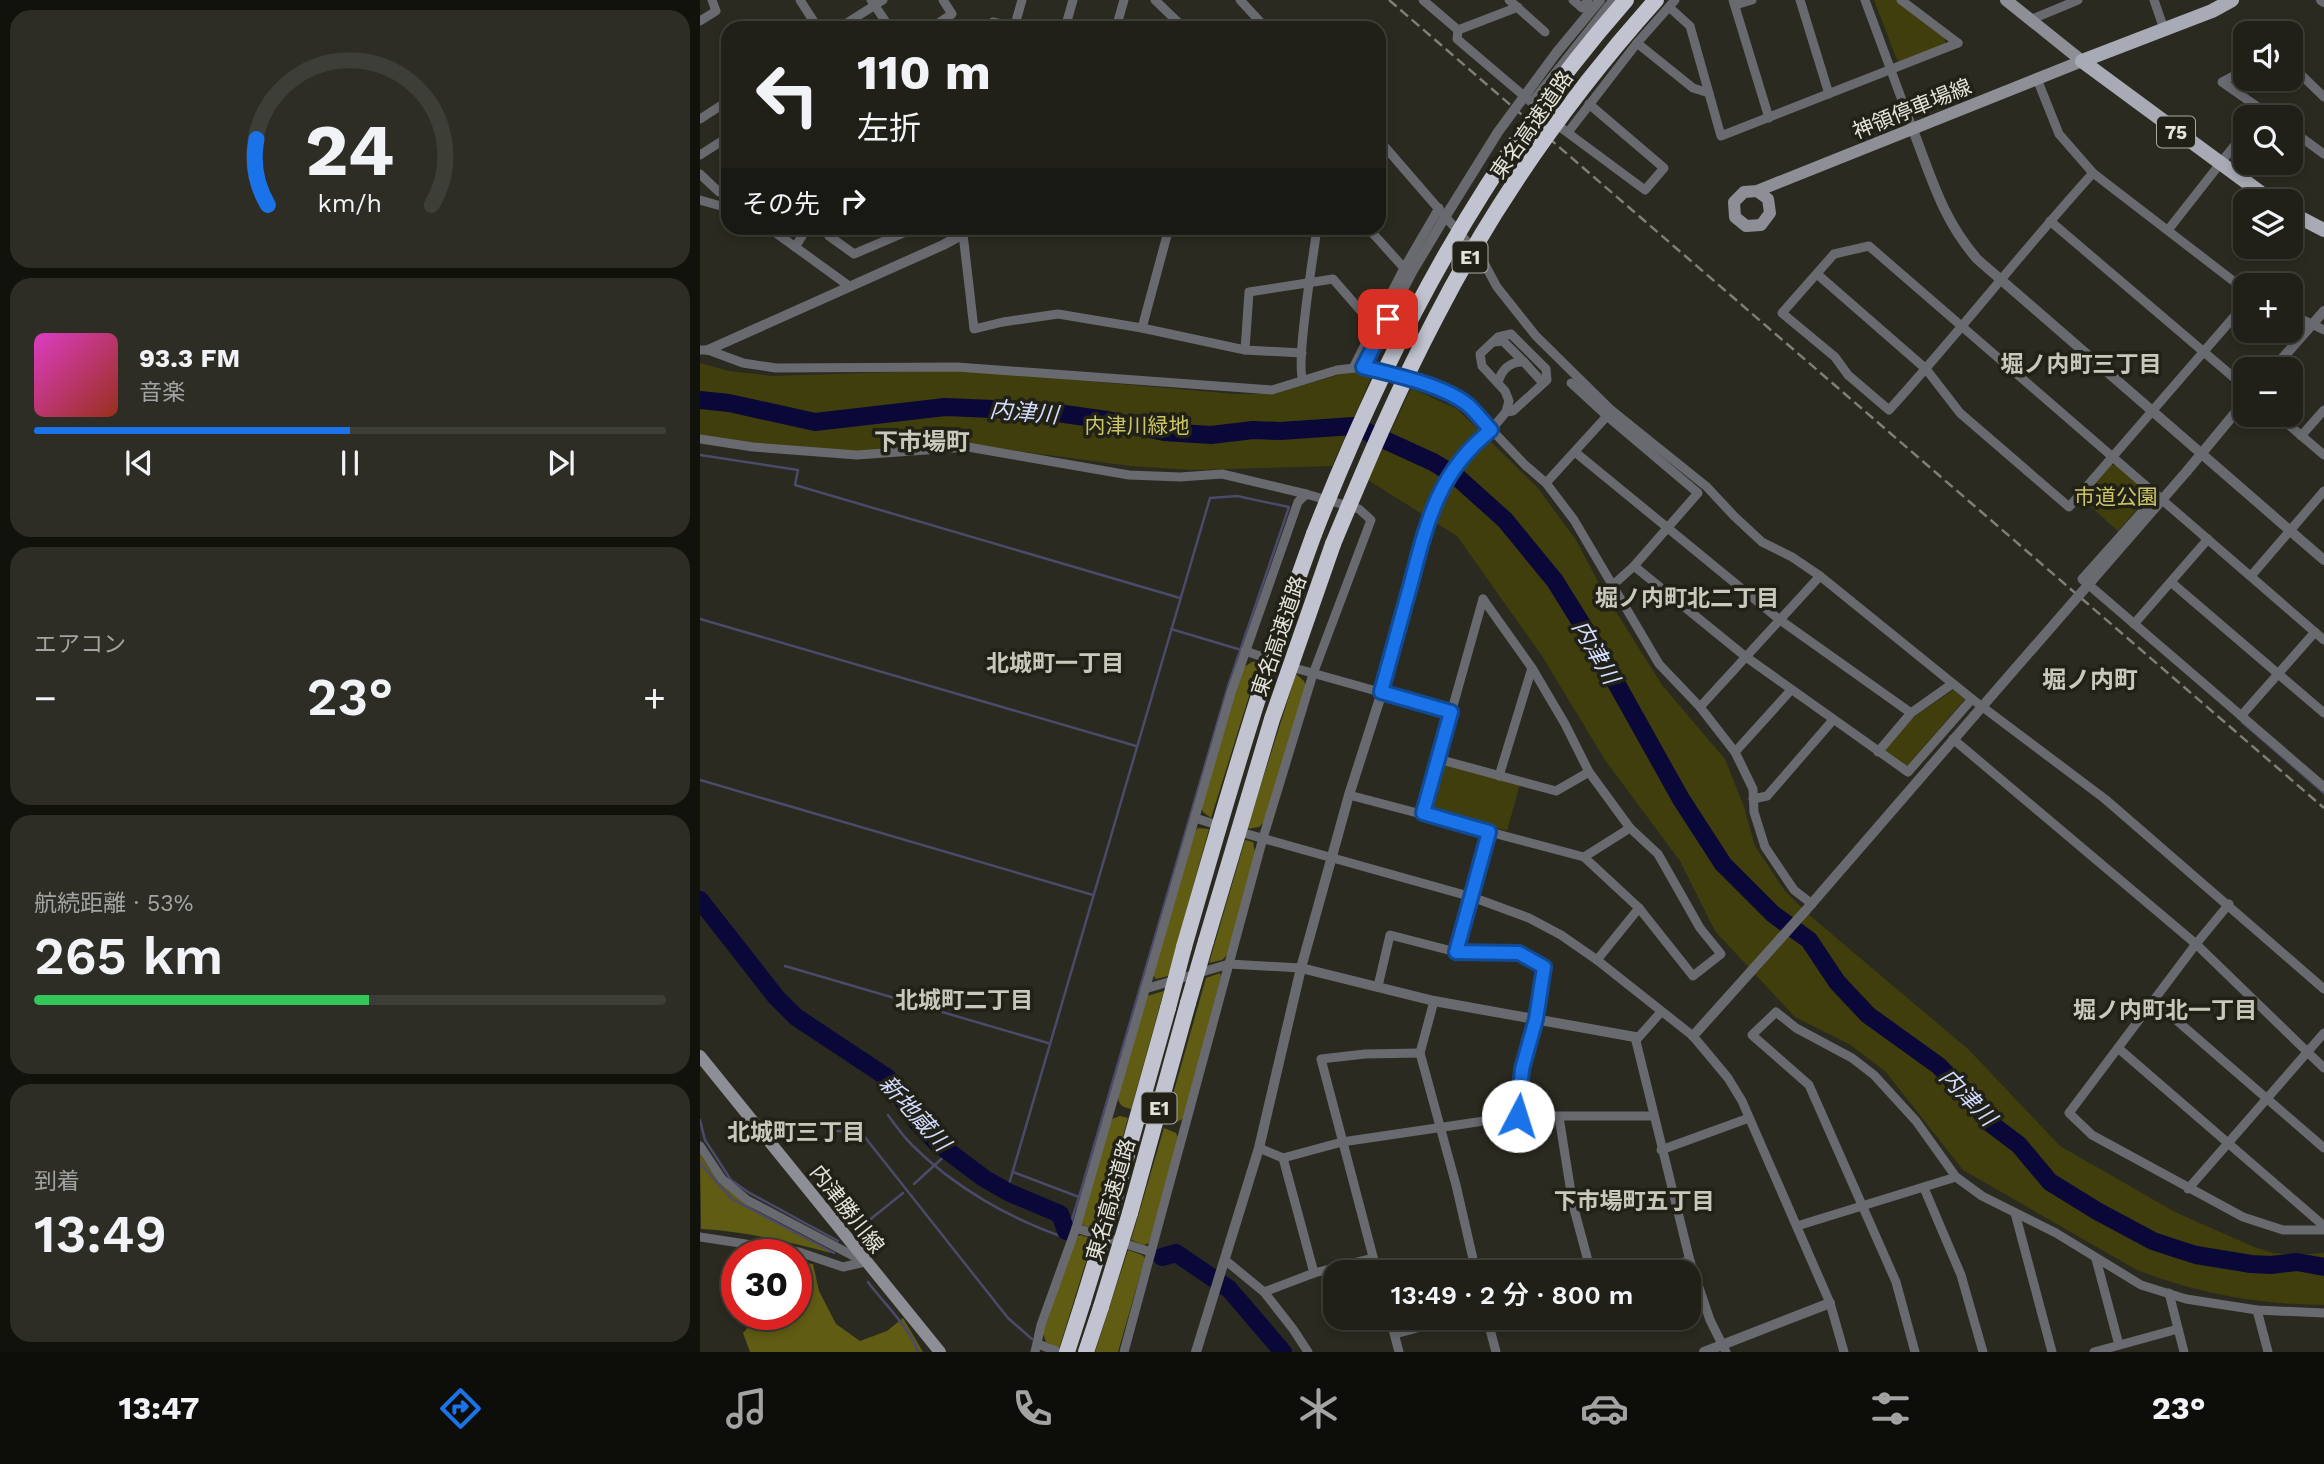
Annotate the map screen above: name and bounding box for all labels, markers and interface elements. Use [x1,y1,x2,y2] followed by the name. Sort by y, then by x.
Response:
[2233,21,2303,427] map controls
[2233,21,2303,91] button: sound
[857,43,991,101] text: 110 m
[742,49,833,140] icon: left
[1485,66,1578,183] street label: 東名高速道路
[1849,73,1975,144] street label: 神領停車場線
[2233,105,2303,175] button: search
[305,108,395,194] text: 24
[857,109,921,147] text: 左折
[2157,116,2195,148] road number: 75
[834,182,872,220] icon: right
[318,189,382,218] text: km/h
[742,189,820,219] text: その先
[2233,189,2303,259] button: layers
[1452,242,1488,272] road number: E1
[2233,273,2303,343] button: +
[1358,289,1418,349] pin
[1369,300,1407,338] icon: arrive
[139,343,240,373] text: 93.3 FM
[2001,351,2162,378] district label: 堀ノ内町三丁目
[2233,357,2303,427] button: −
[139,379,185,406] text: 音楽
[988,396,1062,429] water label: 内津川
[1085,413,1190,438] park label: 内津川緑地
[874,428,970,456] district label: 下市場町
[120,444,158,482] icon: previous
[331,444,369,482] icon: pause
[542,444,580,482] icon: next
[2074,484,2158,509] park label: 市道公園
[1246,572,1311,699] street label: 東名高速道路
[1595,585,1779,612] district label: 堀ノ内町北二丁目
[1567,616,1626,691] water label: 内津川
[34,631,126,658] text: エアコン
[986,650,1124,677] district label: 北城町一丁目
[2042,666,2138,694] district label: 堀ノ内町
[307,667,393,728] text: 23°
[34,676,57,720] text: −
[643,676,666,720] text: +
[34,890,193,917] text: 航続距離 · 53%
[34,926,223,987] text: 265 km
[895,987,1033,1014] district label: 北城町二丁目
[2073,997,2257,1024] district label: 堀ノ内町北一丁目
[1934,1063,2003,1134] water label: 内津川
[874,1070,957,1159] water label: 新地蔵川
[1481,1079,1555,1153] position arrow
[1142,1092,1176,1124] road number: E1
[727,1119,865,1146] district label: 北城町三丁目
[1081,1136,1140,1264] street label: 東名高速道路
[805,1160,890,1258] street label: 内津勝川線
[34,1168,80,1195] text: 到着
[1554,1188,1715,1215] district label: 下市場町五丁目
[34,1204,167,1265] text: 13:49
[721,1239,812,1330] speed limit sign: 30
[1391,1280,1633,1310] text: 13:49 · 2 分 · 800 m
[436,1384,485,1433] icon: directions
[722,1384,771,1433] icon: music
[1008,1384,1057,1433] icon: phone
[1294,1384,1343,1433] icon: climate
[1580,1384,1629,1433] icon: car
[1866,1384,1915,1433] icon: filters
[118,1389,199,1427] text: 13:47
[2152,1389,2206,1427] text: 23°

